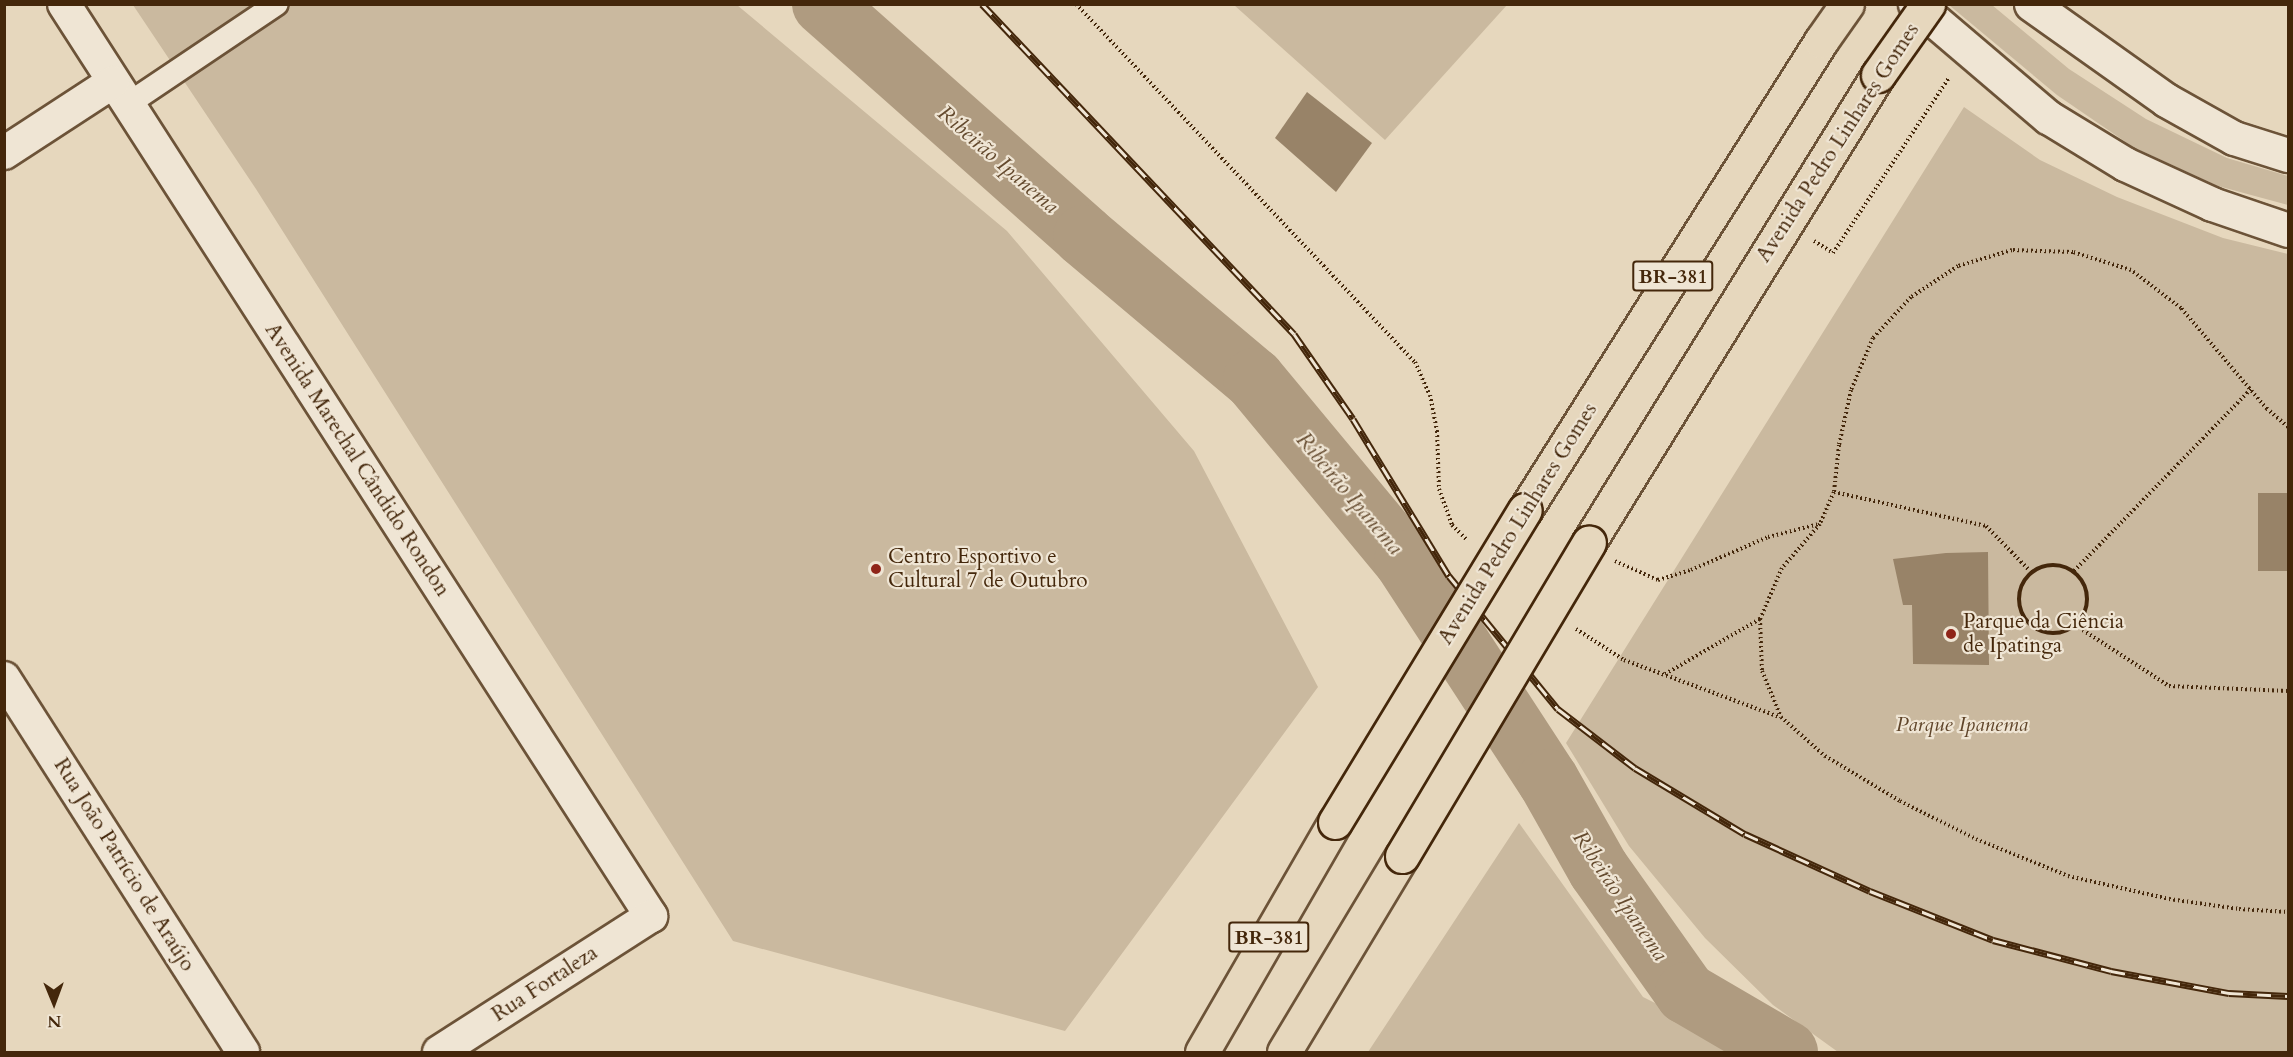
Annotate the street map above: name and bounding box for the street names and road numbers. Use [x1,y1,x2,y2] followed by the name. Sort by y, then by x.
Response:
[1751,19,1925,267] street label: Avenida Pedro Linhares Gomes
[1631,259,1715,293] road number: BR-381
[259,319,455,601] street label: Avenida Marechal Cândido Rondon
[1433,399,1603,649] street label: Avenida Pedro Linhares Gomes
[48,754,200,976] street label: Rua João Patrício de Araújo
[1227,920,1311,954] road number: BR-381
[487,941,603,1027] street label: Rua Fortaleza

